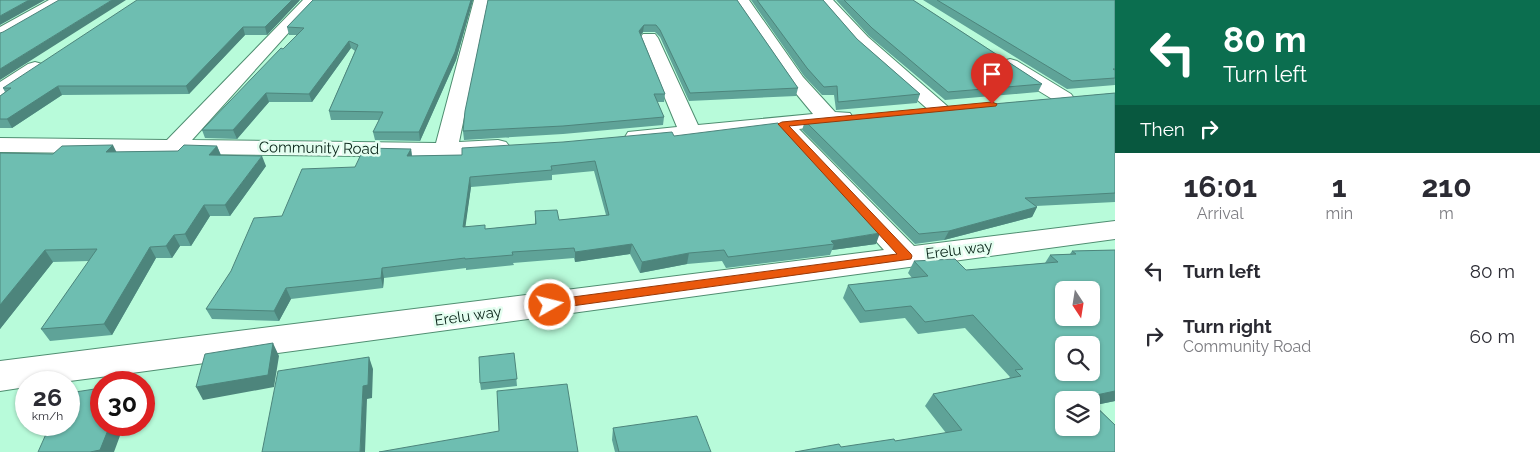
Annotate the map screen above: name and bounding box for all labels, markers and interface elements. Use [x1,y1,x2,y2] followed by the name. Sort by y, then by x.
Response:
[1223,19,1307,60] text: 80 m
[1140,20,1205,85] icon: left
[971,53,1013,104] pin
[978,60,1006,88] icon: arrive
[1223,61,1307,87] text: Turn left
[1195,115,1223,143] icon: right
[1140,118,1185,140] text: Then
[259,138,379,158] street label: Community Road
[1183,169,1257,204] text: 16:01
[1332,169,1347,204] text: 1
[1421,169,1472,204] text: 210
[1197,204,1244,223] text: Arrival
[1325,204,1353,223] text: min
[1439,204,1454,223] text: m
[924,237,994,263] street label: Erelu way
[1140,257,1168,285] icon: left
[1183,260,1260,282] text: Turn left
[1470,260,1515,282] text: 80 m
[523,278,575,330] position arrow
[1055,281,1100,326] north arrow
[1055,281,1100,436] map controls
[433,302,503,330] street label: Erelu way
[1183,315,1272,337] text: Turn right
[1140,322,1168,350] icon: right
[1470,325,1515,347] text: 60 m
[1055,336,1100,381] button: search
[1183,337,1311,356] text: Community Road
[90,371,155,436] speed limit sign: 30
[33,382,62,412] text: 26
[1055,391,1100,436] button: layers
[32,409,63,423] text: km/h

